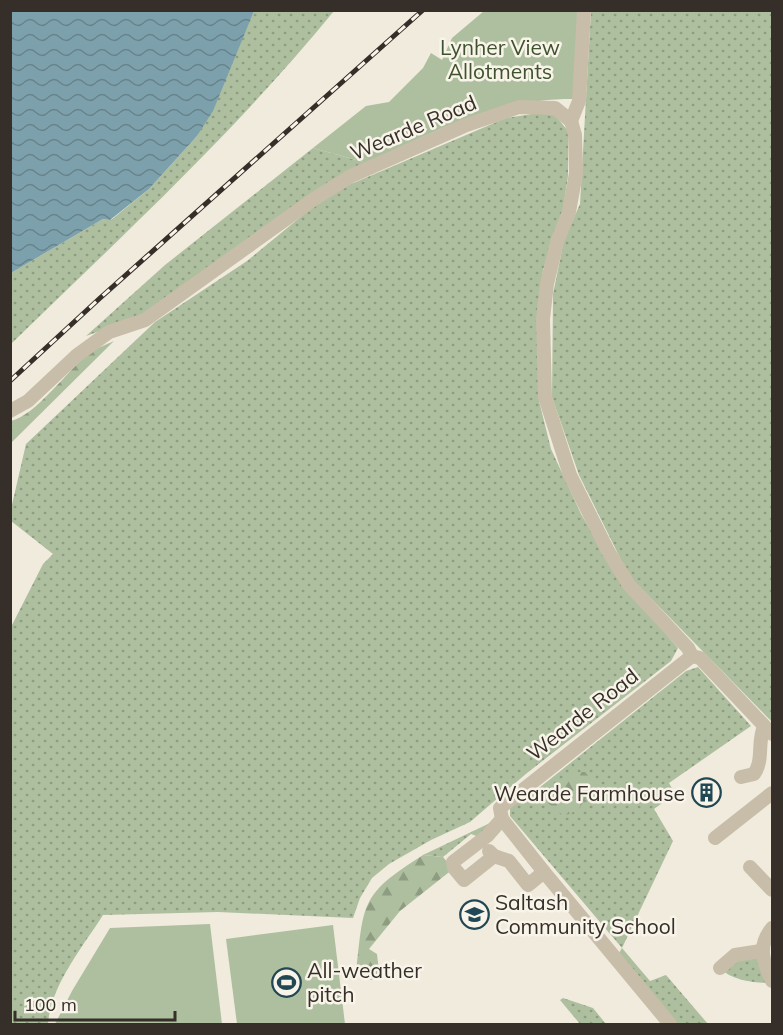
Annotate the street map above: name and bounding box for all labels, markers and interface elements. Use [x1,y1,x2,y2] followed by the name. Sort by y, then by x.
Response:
[440,34,560,84] park label: Lynher View Allotments
[346,89,480,165] street label: Wearde Road
[521,662,643,766] street label: Wearde Road
[690,777,722,809] building icon: Wearde Farmhouse
[494,780,685,806] place label: Wearde Farmhouse
[495,889,676,939] place label: Saltash Community School
[458,898,490,930] school or university icon: Saltash Community School
[307,957,422,1007] place label: All-weather pitch
[270,966,302,998] sports icon: All-weather pitch
[15,984,176,1022] scale bar
[24,993,77,1016] text: 100 m

